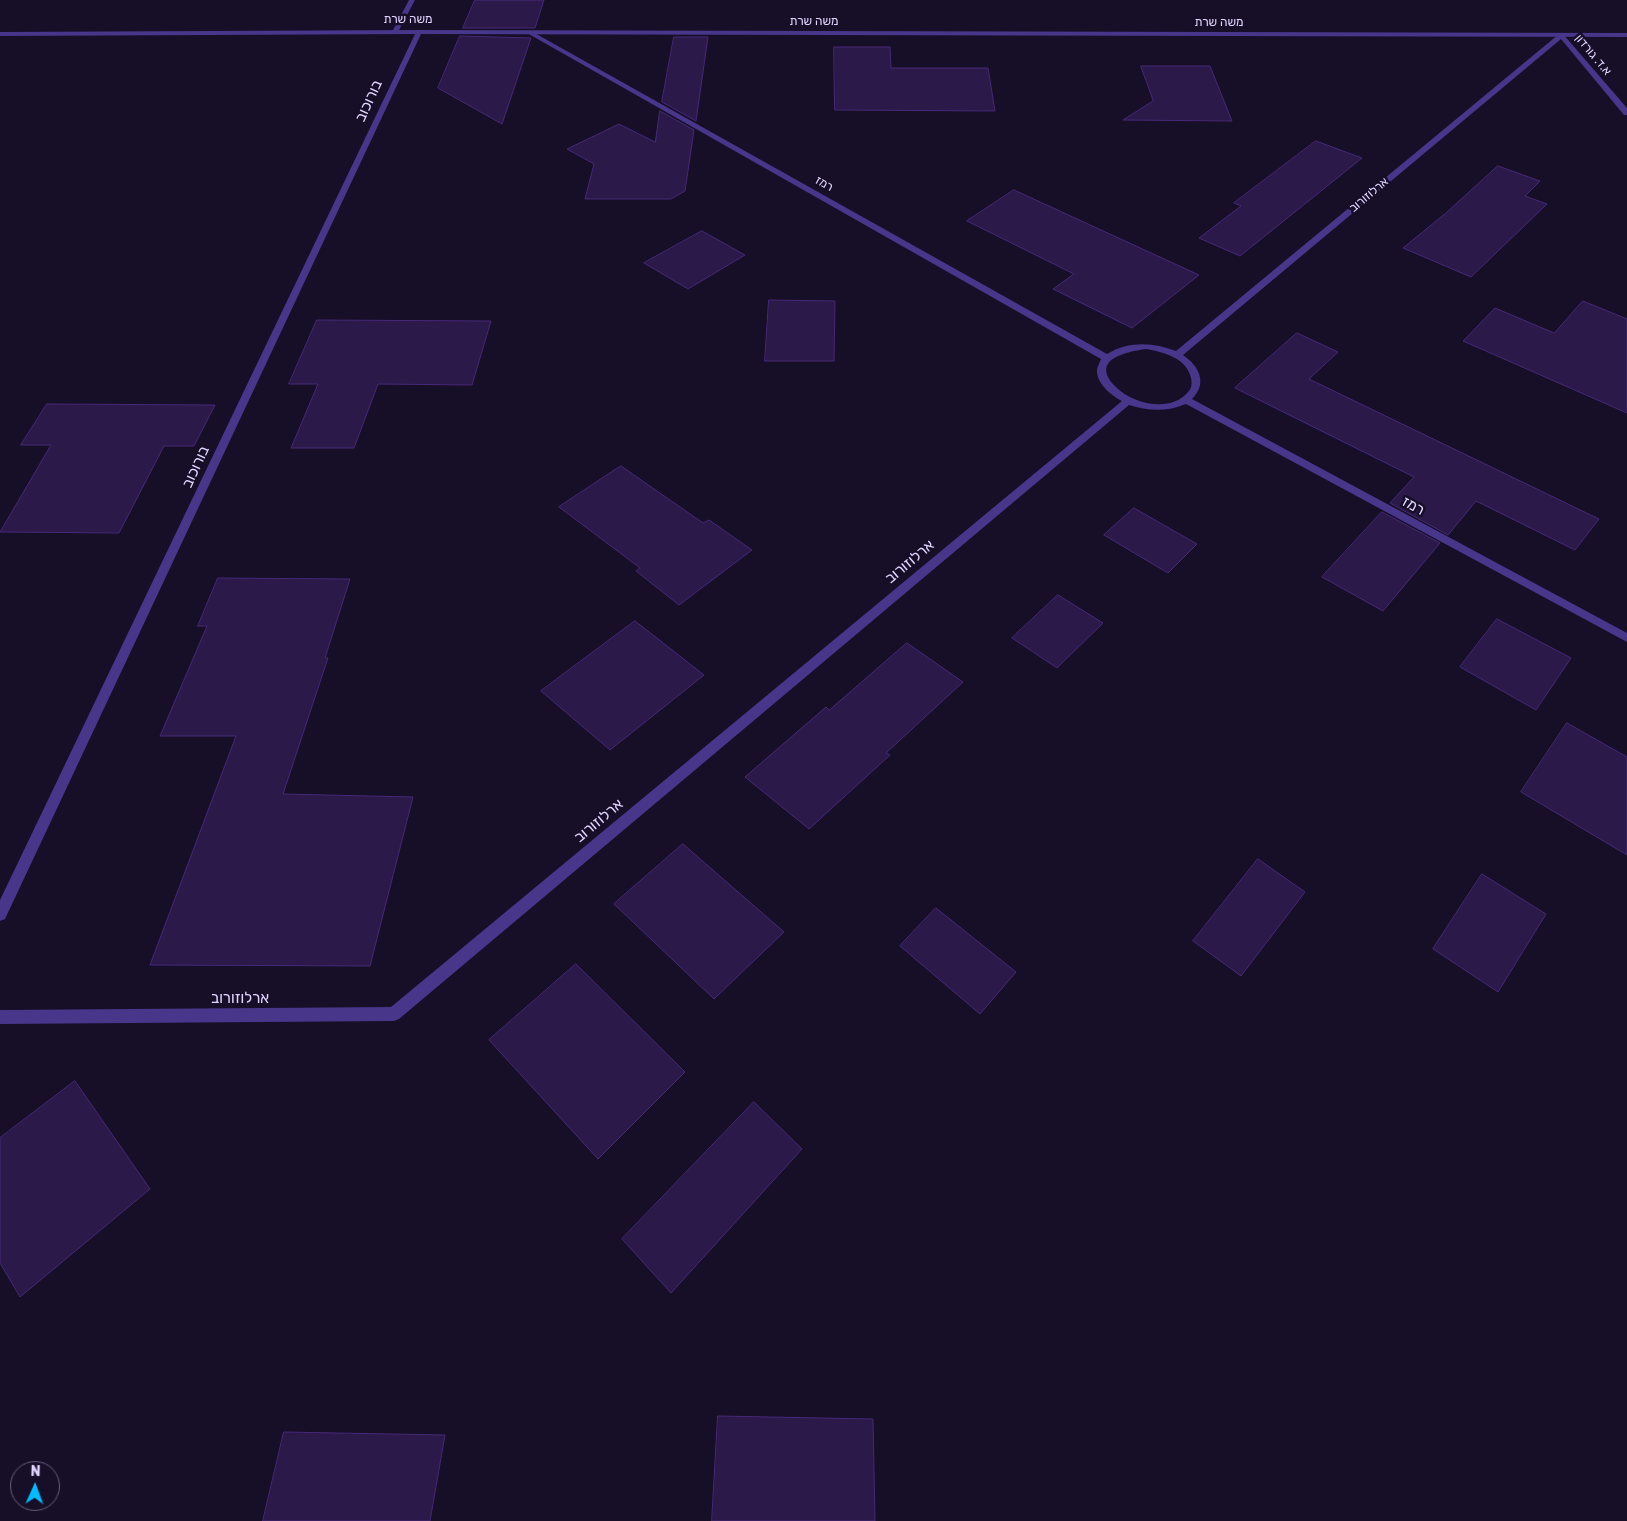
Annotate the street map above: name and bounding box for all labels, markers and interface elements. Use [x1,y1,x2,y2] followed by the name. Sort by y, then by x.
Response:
[383,13,433,27] street label: משה שרת
[789,15,839,29] street label: משה שרת
[1194,16,1244,30] street label: משה שרת
[1572,32,1614,78] street label: א.ד. גורדון
[352,77,386,125] street label: בורוכוב
[812,173,836,195] street label: רמז
[1347,175,1391,215] street label: ארלוזורוב
[179,443,213,491] street label: בורוכוב
[1399,493,1427,519] street label: רמז
[882,536,938,588] street label: ארלוזורוב
[571,795,627,847] street label: ארלוזורוב
[211,990,269,1008] street label: ארלוזורוב
[10,1461,60,1511] north arrow
[30,1463,41,1480] text: N

